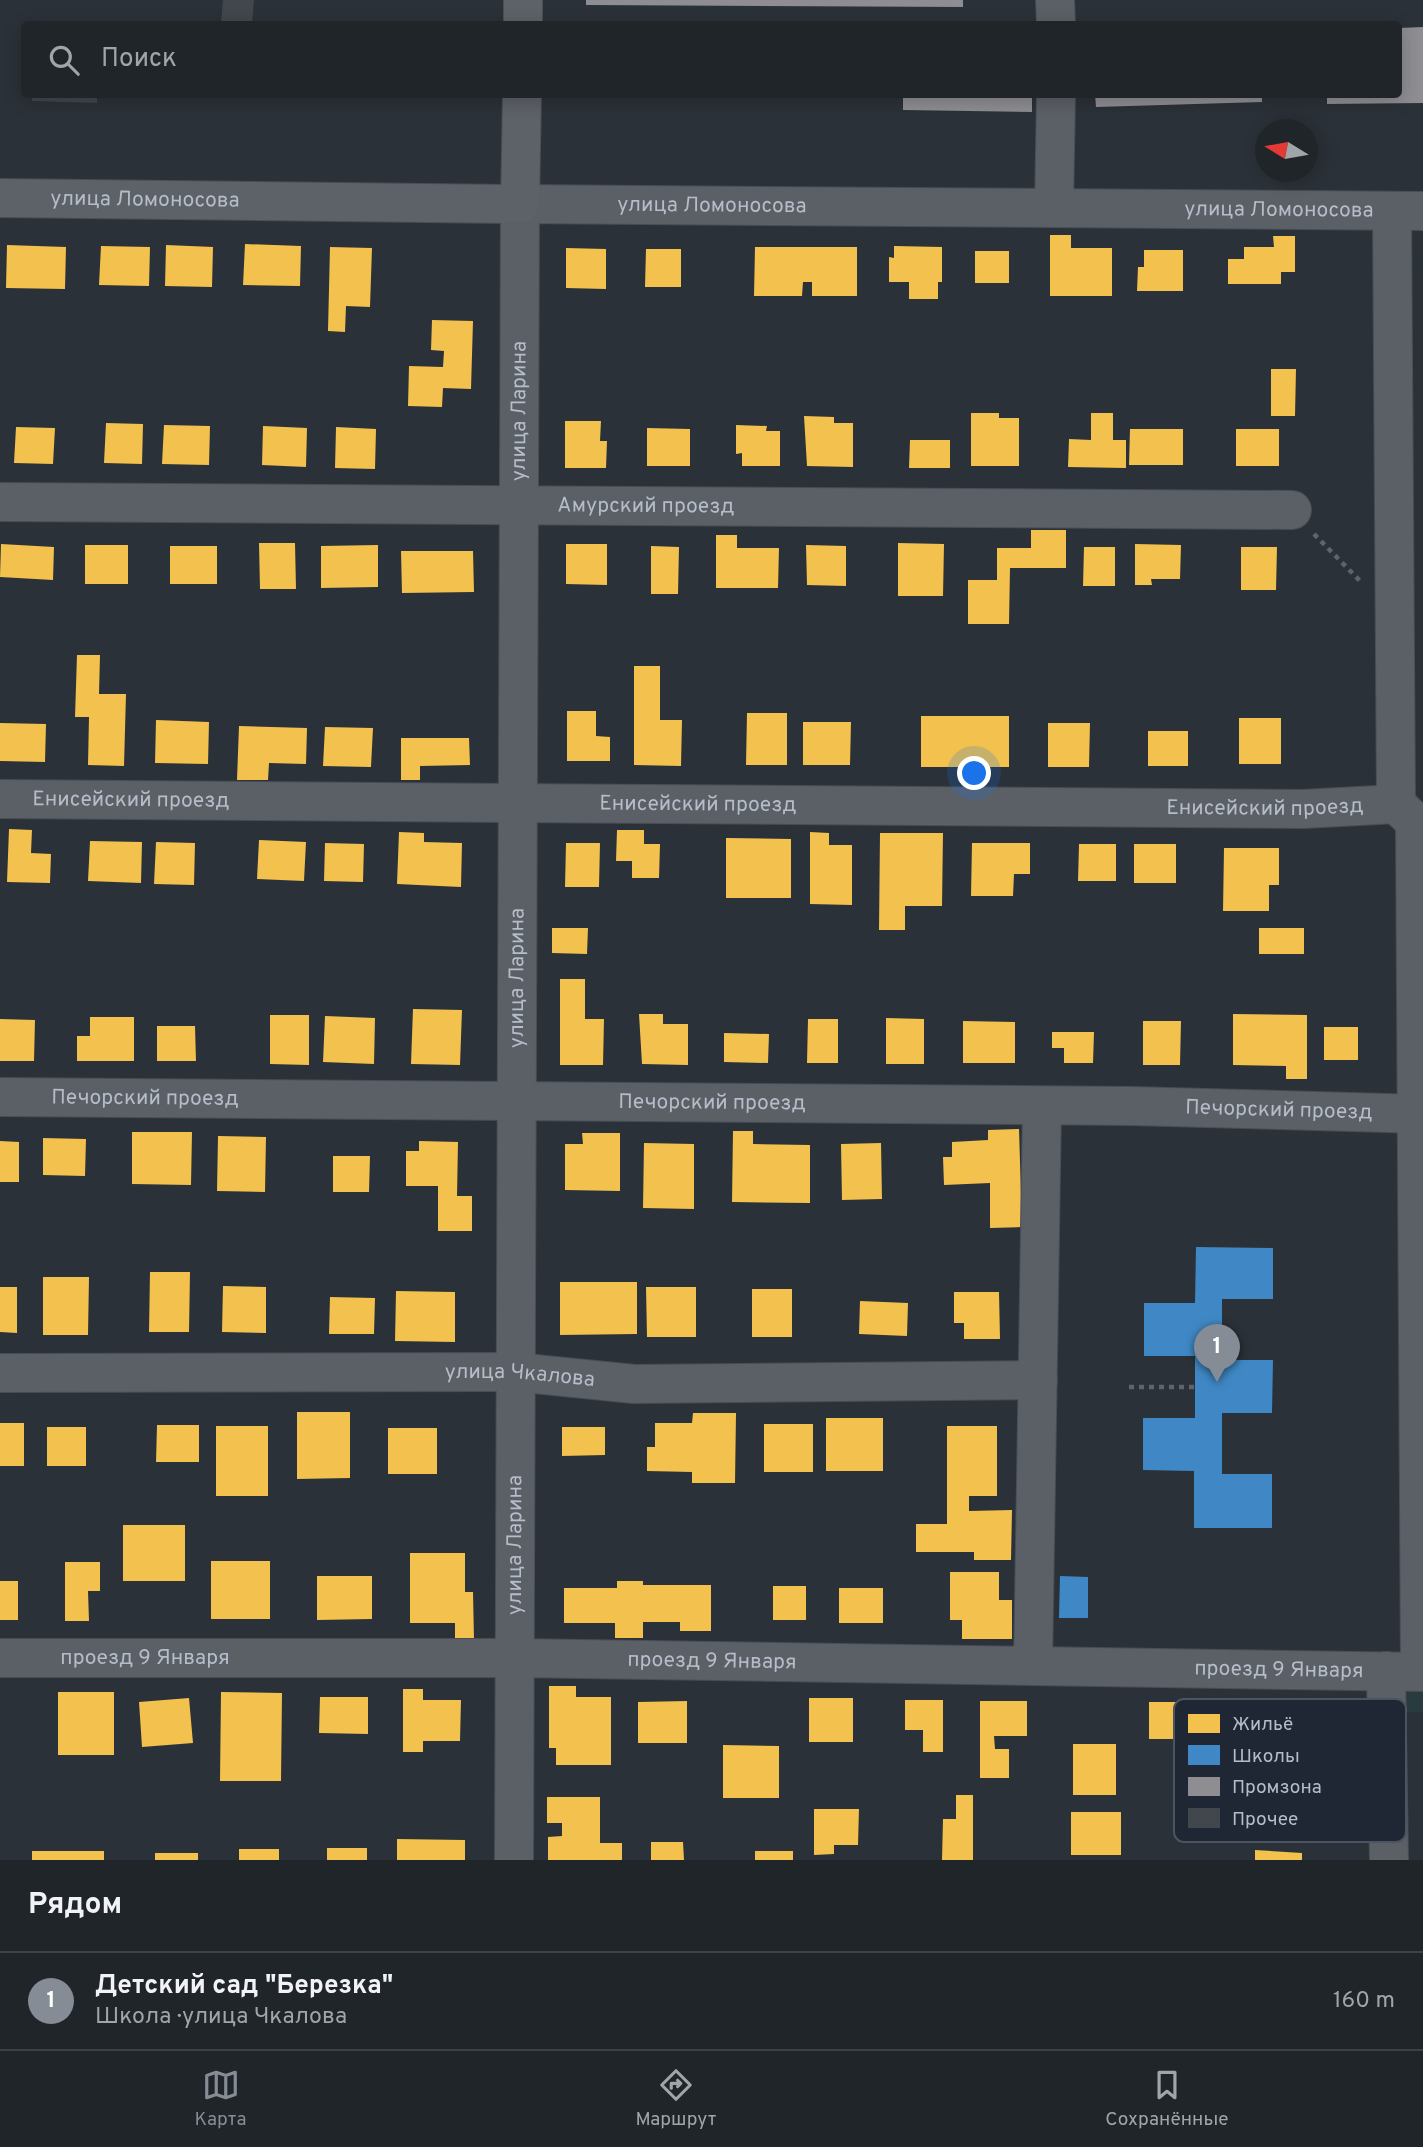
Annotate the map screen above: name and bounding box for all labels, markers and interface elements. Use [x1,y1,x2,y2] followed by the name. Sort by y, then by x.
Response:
[21,21,1402,98] search box
[45,41,83,79] icon: search
[101,43,177,76] text: Поиск
[1255,119,1318,182] north arrow
[50,185,240,214] street label: улица Ломоносова
[617,191,807,220] street label: улица Ломоносова
[1184,196,1374,224] street label: улица Ломоносова
[505,341,533,481] street label: улица Ларина
[557,492,735,520] street label: Амурский проезд
[957,756,991,790] your location
[32,786,230,814] street label: Енисейский проезд
[599,790,797,819] street label: Енисейский проезд
[1166,792,1364,822] street label: Енисейский проезд
[503,908,531,1048] street label: улица Ларина
[51,1084,239,1112] street label: Печорский проезд
[618,1088,806,1117] street label: Печорский проезд
[1185,1094,1373,1126] street label: Печорский проезд
[1194,1324,1240,1382] pin: 1
[445,1358,596,1393] street label: улица Чкалова
[501,1475,529,1615] street label: улица Ларина
[60,1645,230,1672] street label: проезд 9 Января
[627,1646,797,1676] street label: проезд 9 Января
[1194,1655,1364,1685] street label: проезд 9 Января
[1174,1699,1406,1842] legend
[1232,1713,1293,1737] text: Жильё
[1232,1745,1300,1769] text: Школы
[1232,1776,1322,1800] text: Промзона
[1232,1808,1298,1832] text: Прочее
[28,1887,122,1924] text: Рядом
[95,1970,393,2003] text: Детский сад "Березка"
[46,1987,56,2016] text: 1
[1333,1987,1395,2016] text: 160 m
[95,2003,347,2032] text: Школа · улица Чкалова
[194,2066,247,2132] tab: Карта
[635,2066,716,2132] tab: Маршрут
[1105,2066,1229,2132] tab: Сохранённые

